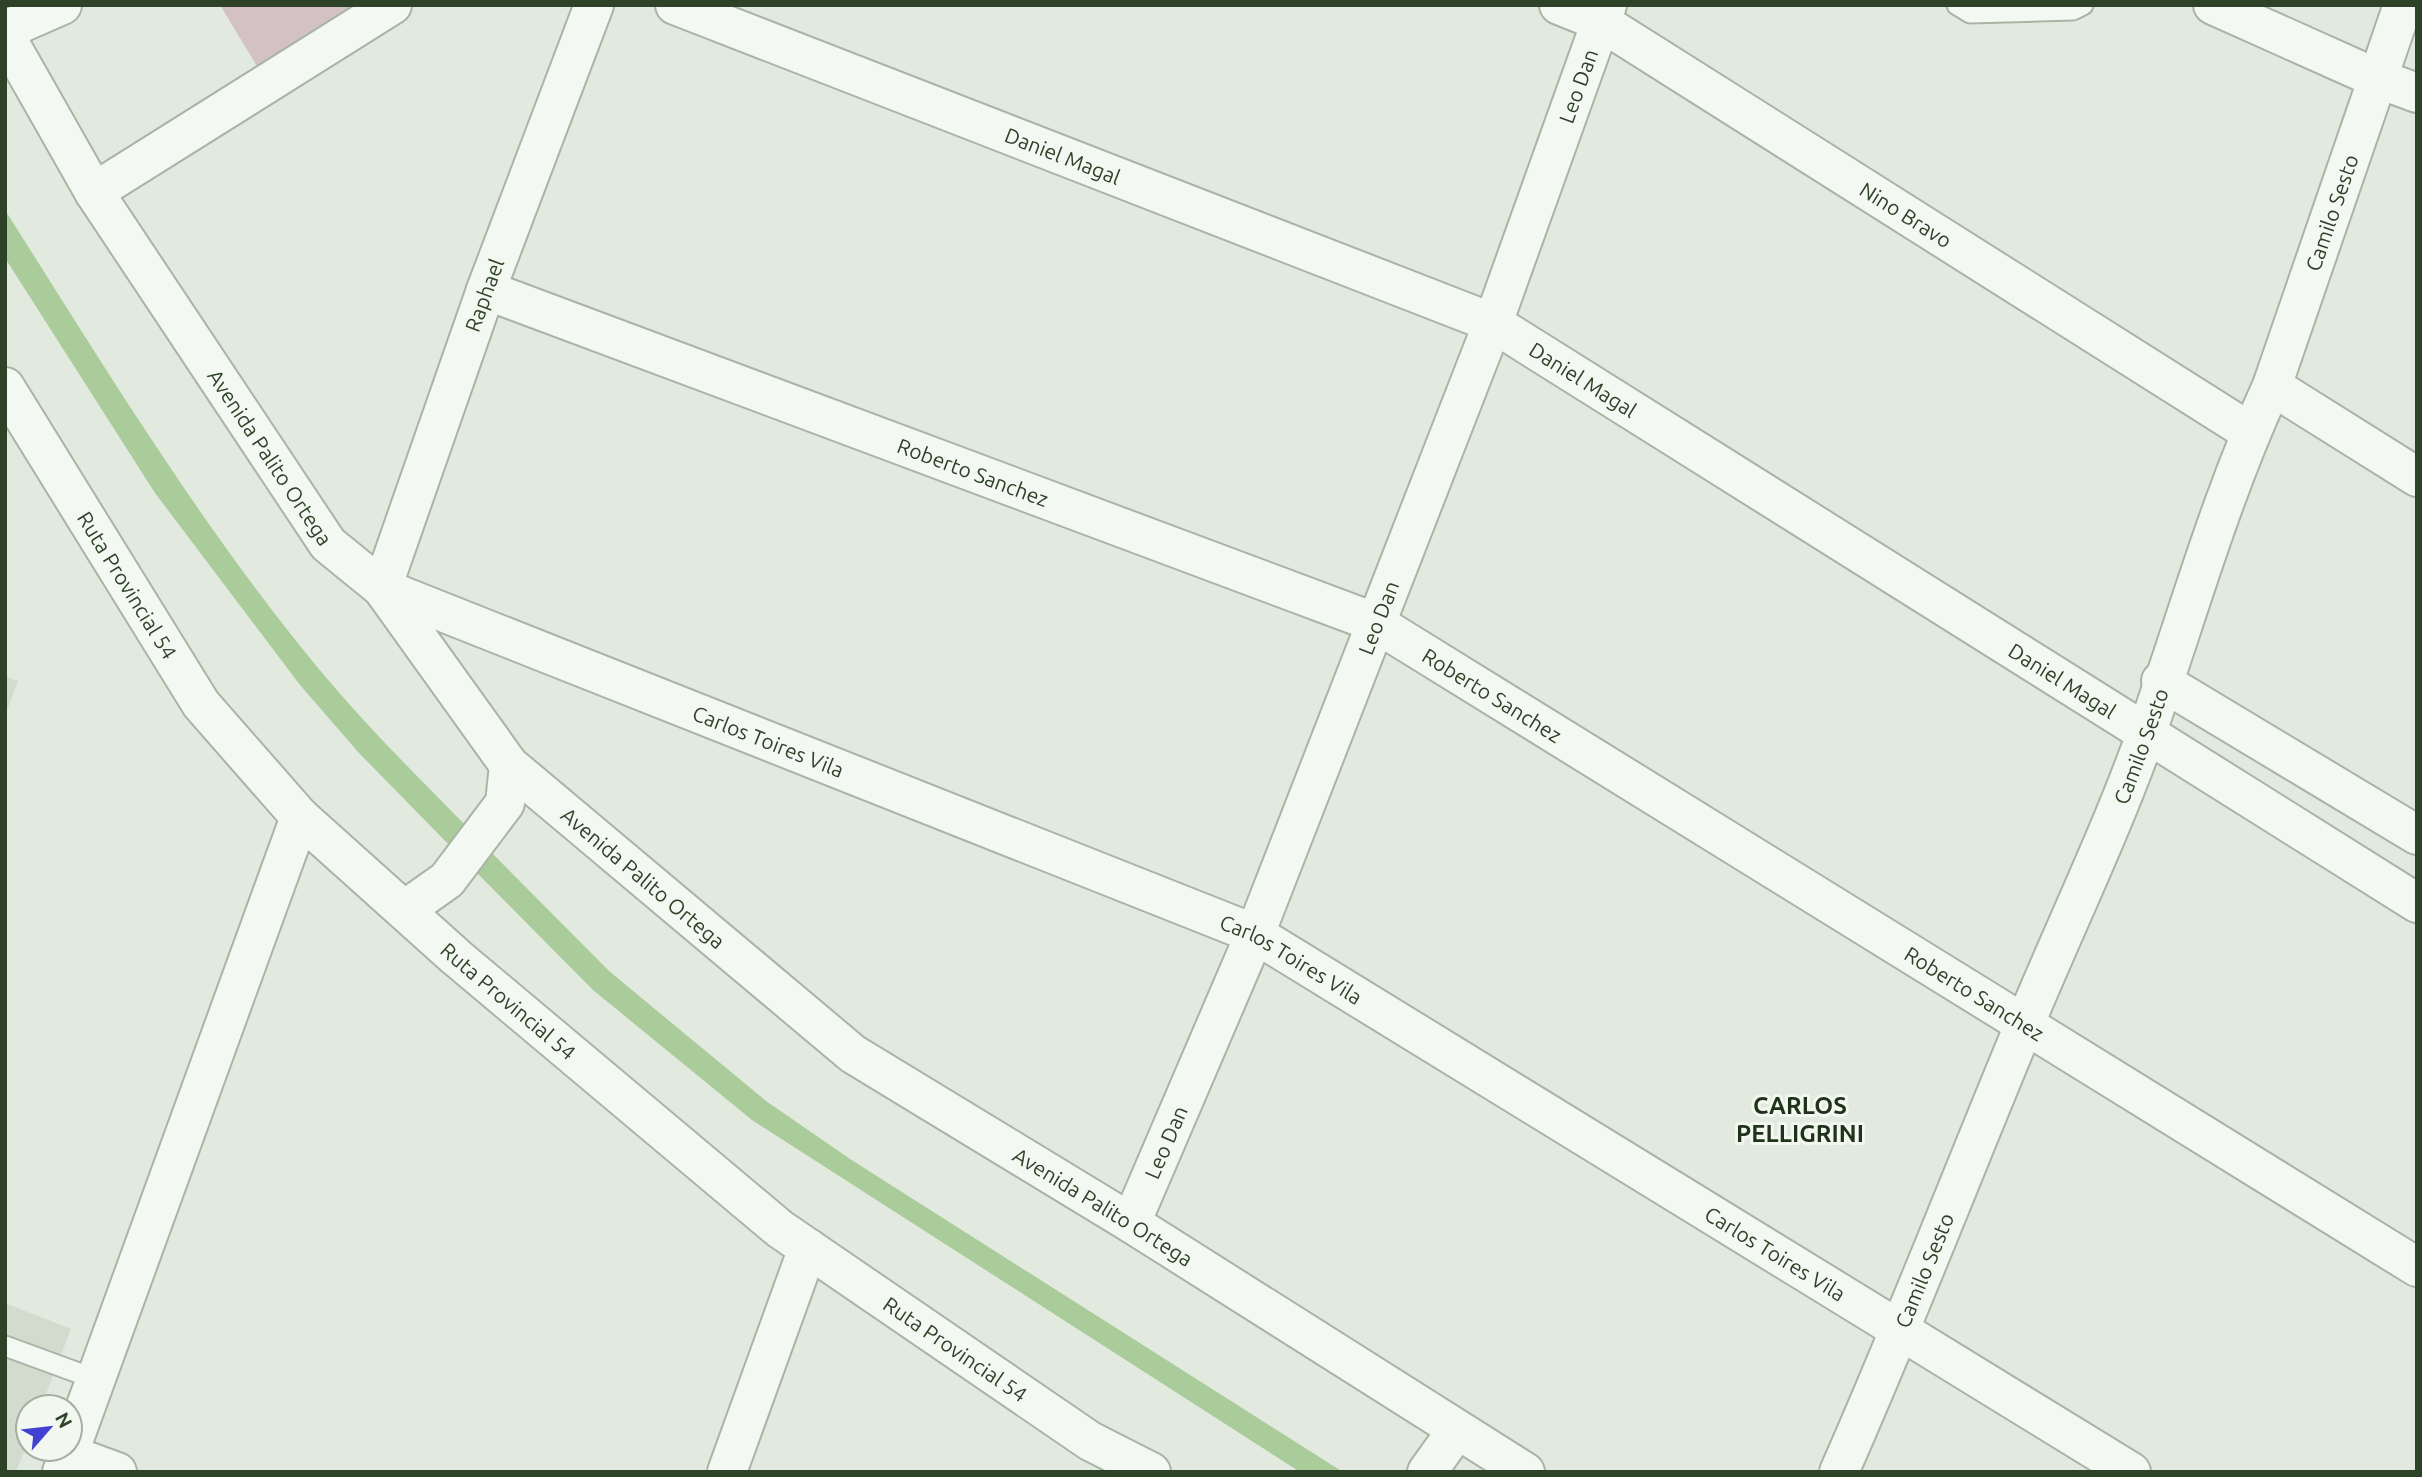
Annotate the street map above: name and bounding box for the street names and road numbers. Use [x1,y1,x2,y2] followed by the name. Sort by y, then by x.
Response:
[1554,46,1602,126] street label: Leo Dan
[1001,122,1124,189] street label: Daniel Magal
[2300,151,2363,274] street label: Camilo Sesto
[1856,177,1956,253] street label: Nino Bravo
[460,255,508,335] street label: Raphael
[1525,337,1641,422] street label: Daniel Magal
[203,365,337,550] street label: Avenida Palito Ortega
[894,433,1052,511] street label: Roberto Sanchez
[73,507,182,663] street label: Ruta Provincial 54
[1353,577,1403,658] street label: Leo Dan
[2004,638,2121,723] street label: Daniel Magal
[1418,643,1566,747] street label: Roberto Sanchez
[2108,685,2173,808] street label: Camilo Sesto
[689,700,847,782] street label: Carlos Toires Vila
[557,802,730,953] street label: Avenida Palito Ortega
[1216,909,1367,1009] street label: Carlos Toires Vila
[436,937,581,1064] street label: Ruta Provincial 54
[1900,941,2049,1045] street label: Roberto Sanchez
[1139,1102,1192,1182] street label: Leo Dan
[1009,1142,1197,1271] street label: Avenida Palito Ortega
[1701,1201,1850,1306] street label: Carlos Toires Vila
[1890,1209,1958,1331] street label: Camilo Sesto
[879,1291,1032,1406] street label: Ruta Provincial 54

